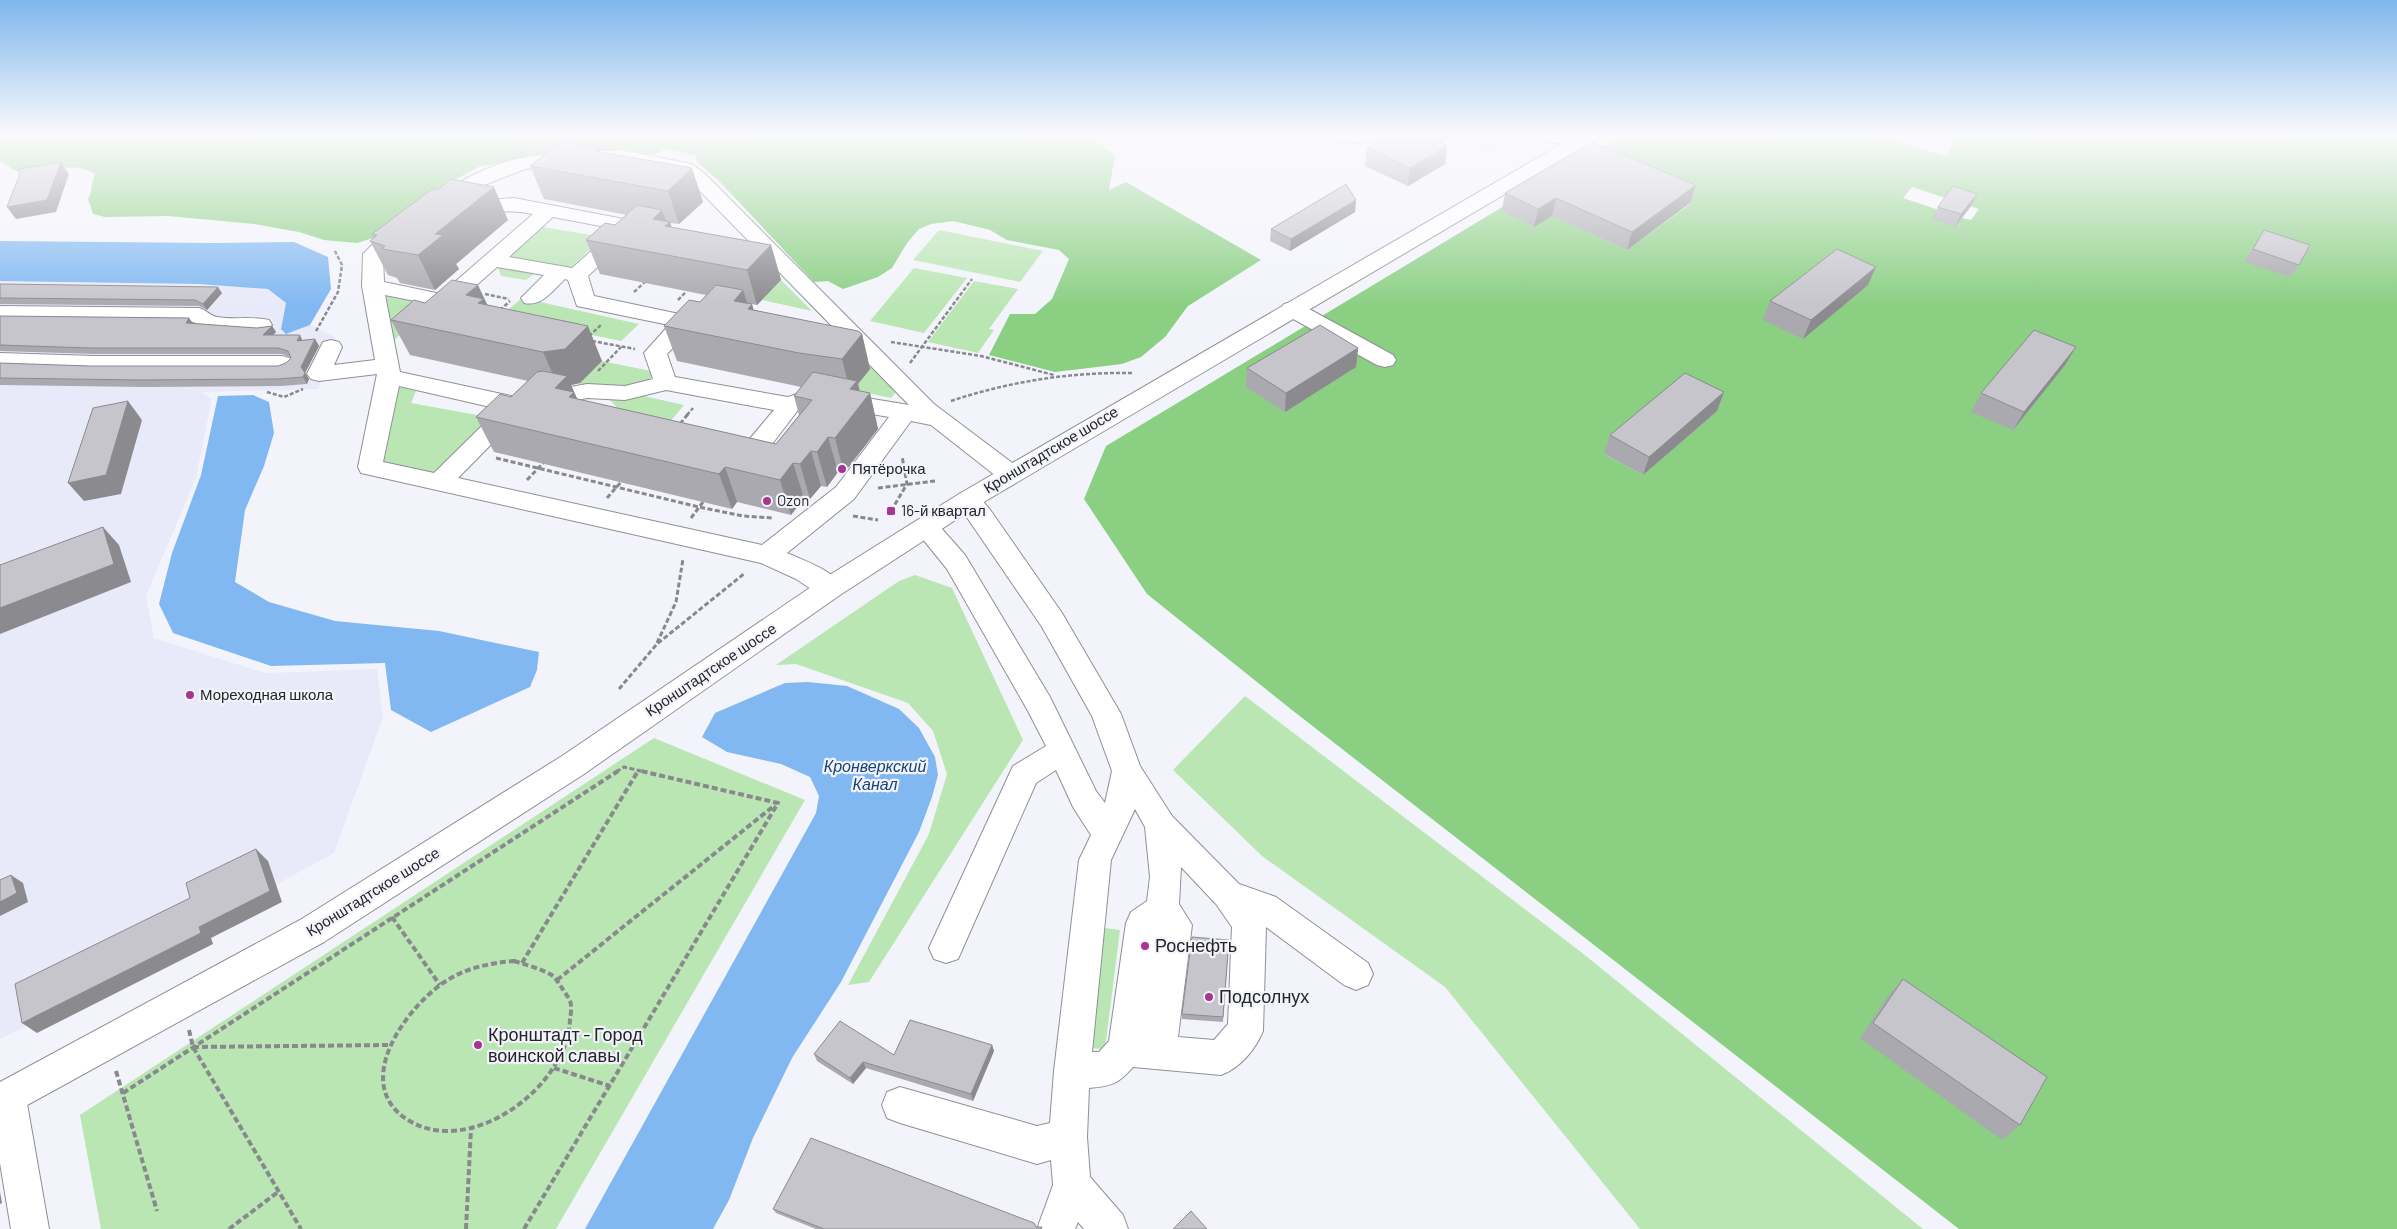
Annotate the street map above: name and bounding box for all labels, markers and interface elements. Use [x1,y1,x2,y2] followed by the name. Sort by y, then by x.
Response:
[980,402,1121,496] street label: Кронштадтское шоссе
[852,459,926,477] place label: Пятёрочка
[836,463,848,475] marker: Пятёрочка
[777,491,809,509] place label: Ozon
[761,495,773,507] marker: Ozon
[901,501,986,519] place label: 16-й квартал
[885,505,897,517] marker: 16-й квартал
[642,619,779,720] street label: Кронштадтское шоссе
[200,685,334,703] place label: Мореходная школа
[184,689,196,701] marker: Мореходная школа
[824,756,926,793] water label: Кронверкский Канал
[302,843,442,940] street label: Кронштадтское шоссе
[1155,934,1237,956] place label: Роснефть
[1139,940,1151,952] marker: Роснефть
[1219,985,1309,1007] place label: Подсолнух
[1203,991,1215,1003] marker: Подсолнух
[488,1023,643,1066] place label: Кронштадт - Город воинской славы
[472,1039,484,1051] marker: Кронштадт - Город воинской славы

